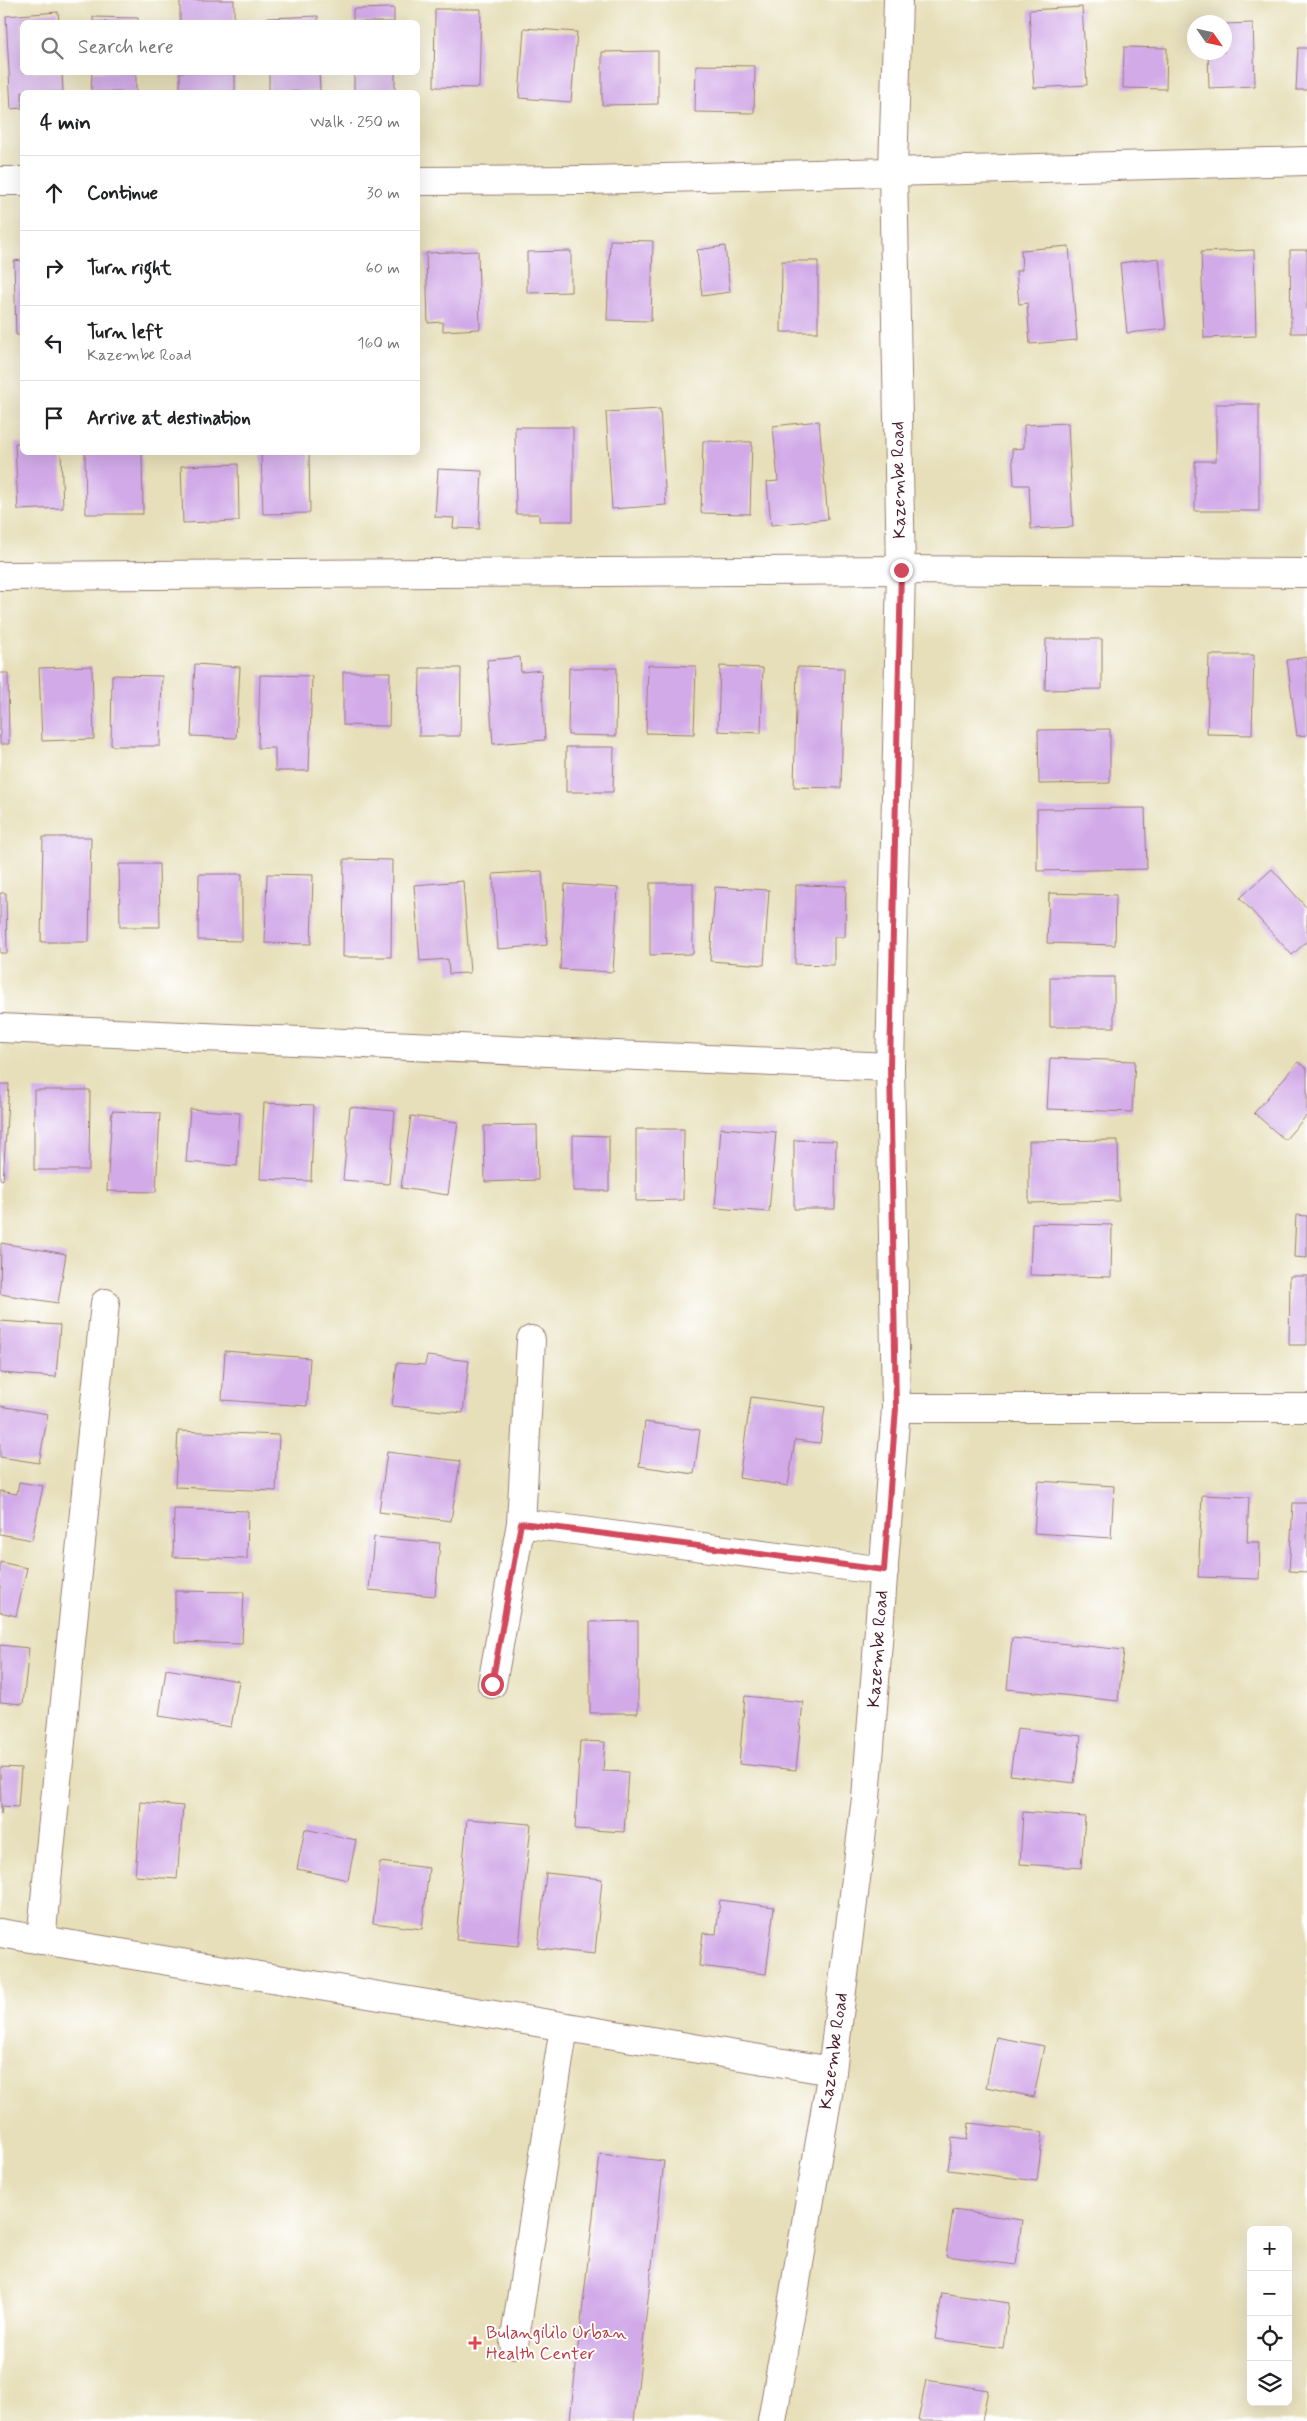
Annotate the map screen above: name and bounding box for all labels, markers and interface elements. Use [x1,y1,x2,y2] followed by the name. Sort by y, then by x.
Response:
[1187,15,1232,60] north arrow
[20,20,420,75] search box
[38,34,66,62] icon: search
[78,35,174,60] text: Search here
[40,109,91,137] text: 4 min
[310,112,400,133] text: Walk · 250 m
[40,179,68,207] icon: ahead
[87,181,158,206] text: Continue
[367,183,400,204] text: 30 m
[40,254,68,282] icon: right
[87,256,171,281] text: Turn right
[366,258,400,279] text: 60 m
[87,320,163,345] text: Turn left
[40,329,68,357] icon: left
[357,333,400,354] text: 160 m
[87,345,192,366] text: Kazembe Road
[40,404,68,432] icon: arrive
[87,406,251,431] text: Arrive at destination
[886,421,912,539] street label: Kazembe Road
[890,559,913,582] route end
[862,1590,894,1708] street label: Kazembe Road
[481,1673,504,1696] route start
[814,1991,854,2111] street label: Kazembe Road
[1247,2226,1292,2406] map controls
[1247,2226,1292,2271] button: +
[1247,2271,1292,2316] button: −
[1247,2316,1292,2361] button: locate
[486,2321,627,2366] place label: Bulangililo Urban Health Center
[468,2336,482,2350] marker: Bulangililo Urban Health Center
[1247,2361,1292,2406] button: layers

